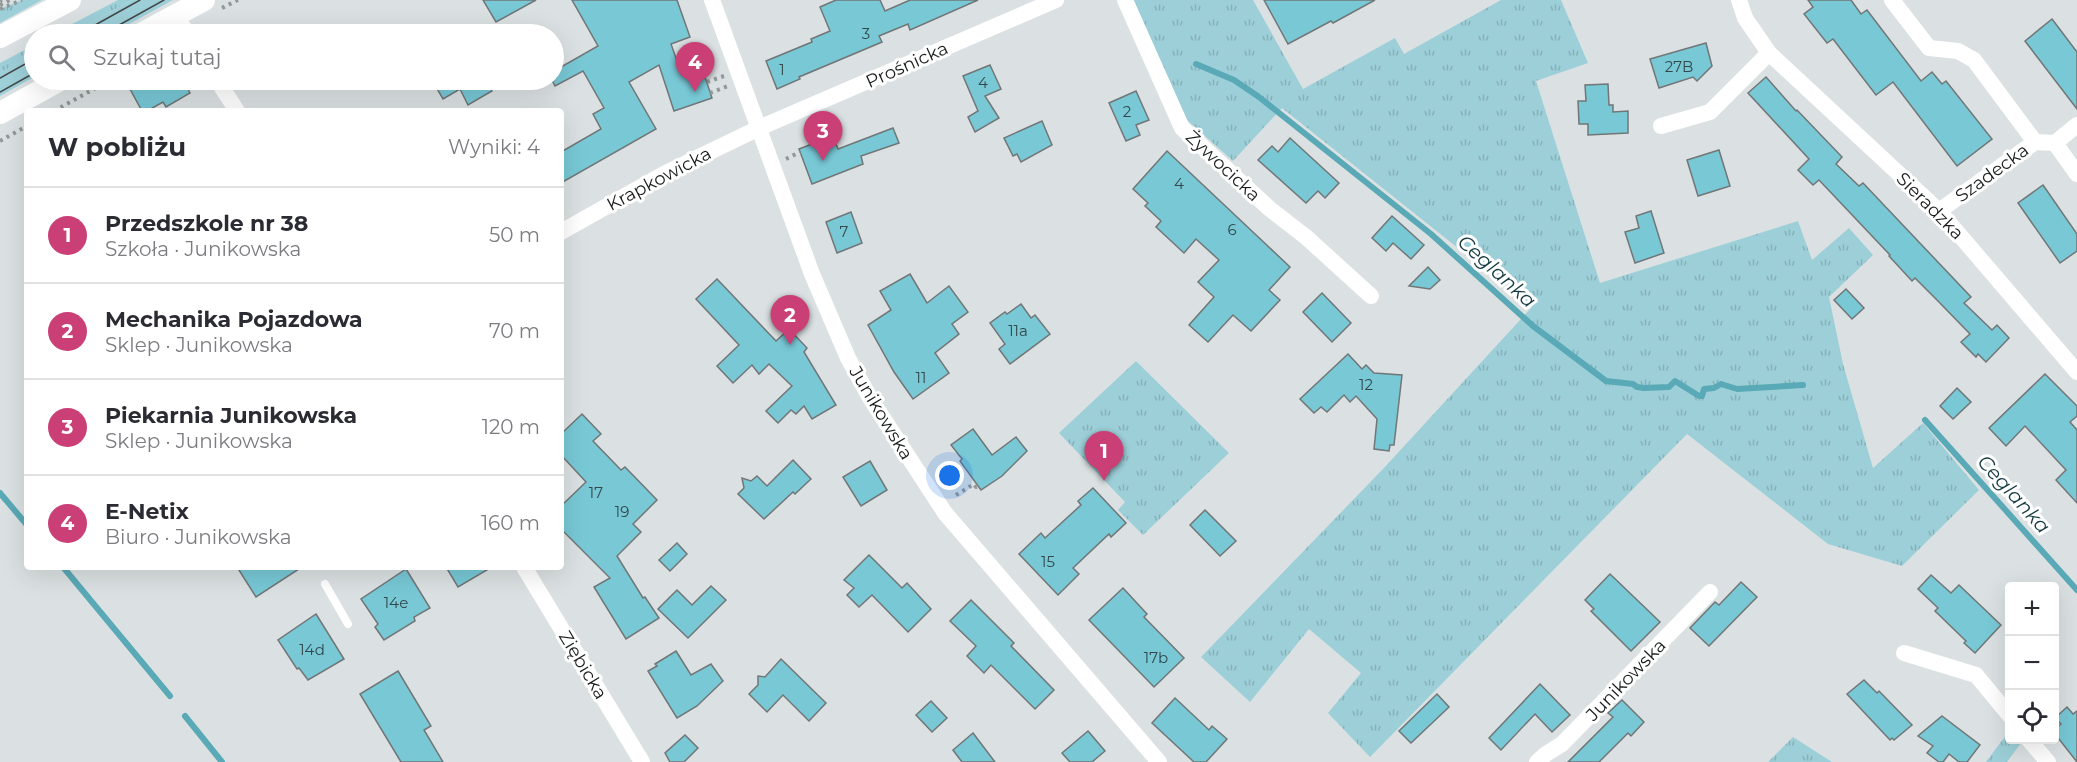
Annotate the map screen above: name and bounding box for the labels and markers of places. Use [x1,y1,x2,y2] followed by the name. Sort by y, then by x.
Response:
[676,42,714,92] pin: 4
[804,112,842,161] pin: 3
[770,296,810,345] pin: 2
[1084,432,1124,481] pin: 1

